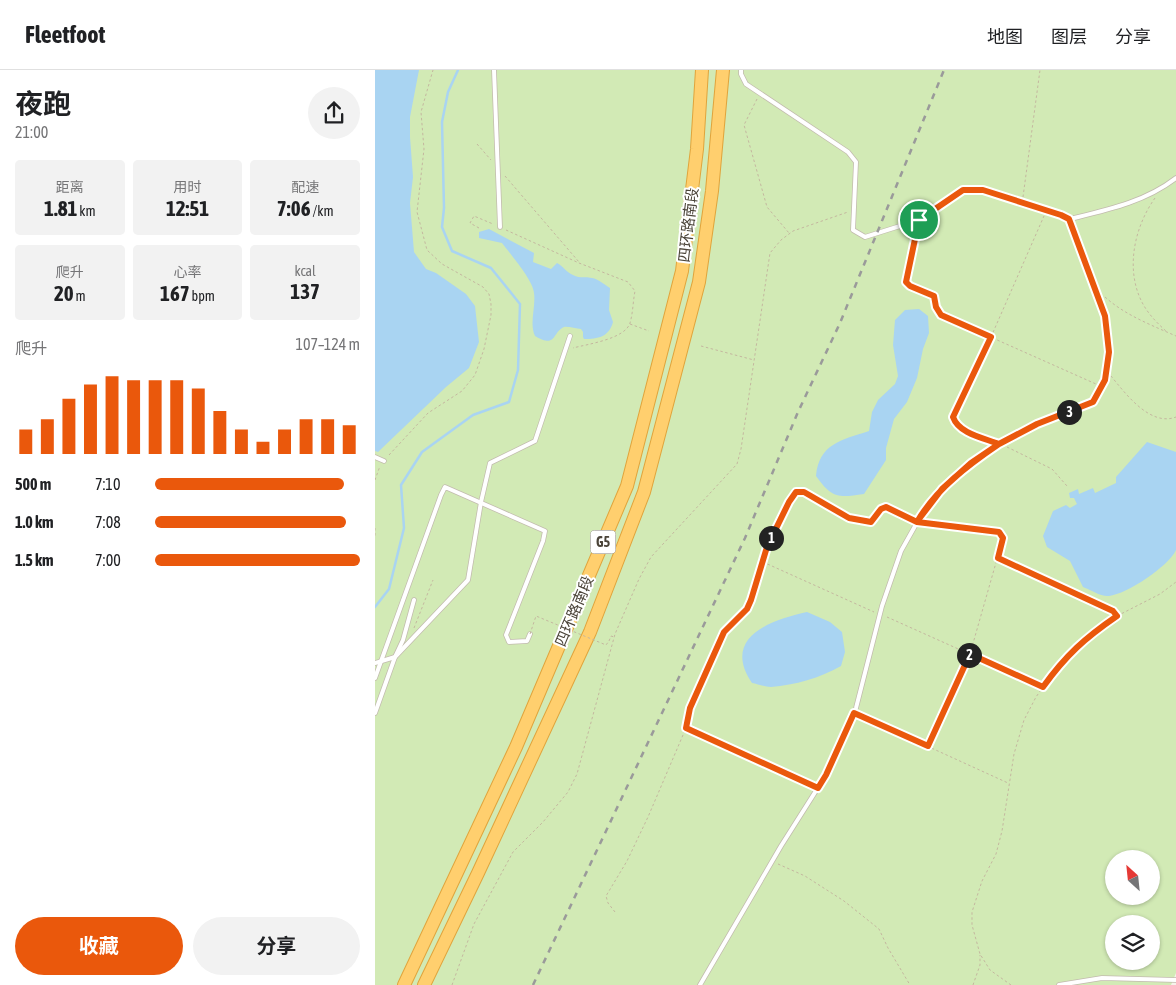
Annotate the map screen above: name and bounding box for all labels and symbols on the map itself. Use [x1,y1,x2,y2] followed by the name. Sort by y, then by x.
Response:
[675,187,701,263] street label: 四环路南段
[898,199,940,241] pin
[1057,400,1081,424] pin: 3
[759,526,783,550] pin: 1
[591,531,615,554] road number: G5
[552,573,596,649] street label: 四环路南段
[957,642,981,668] pin: 2
[1105,850,1160,905] north arrow

